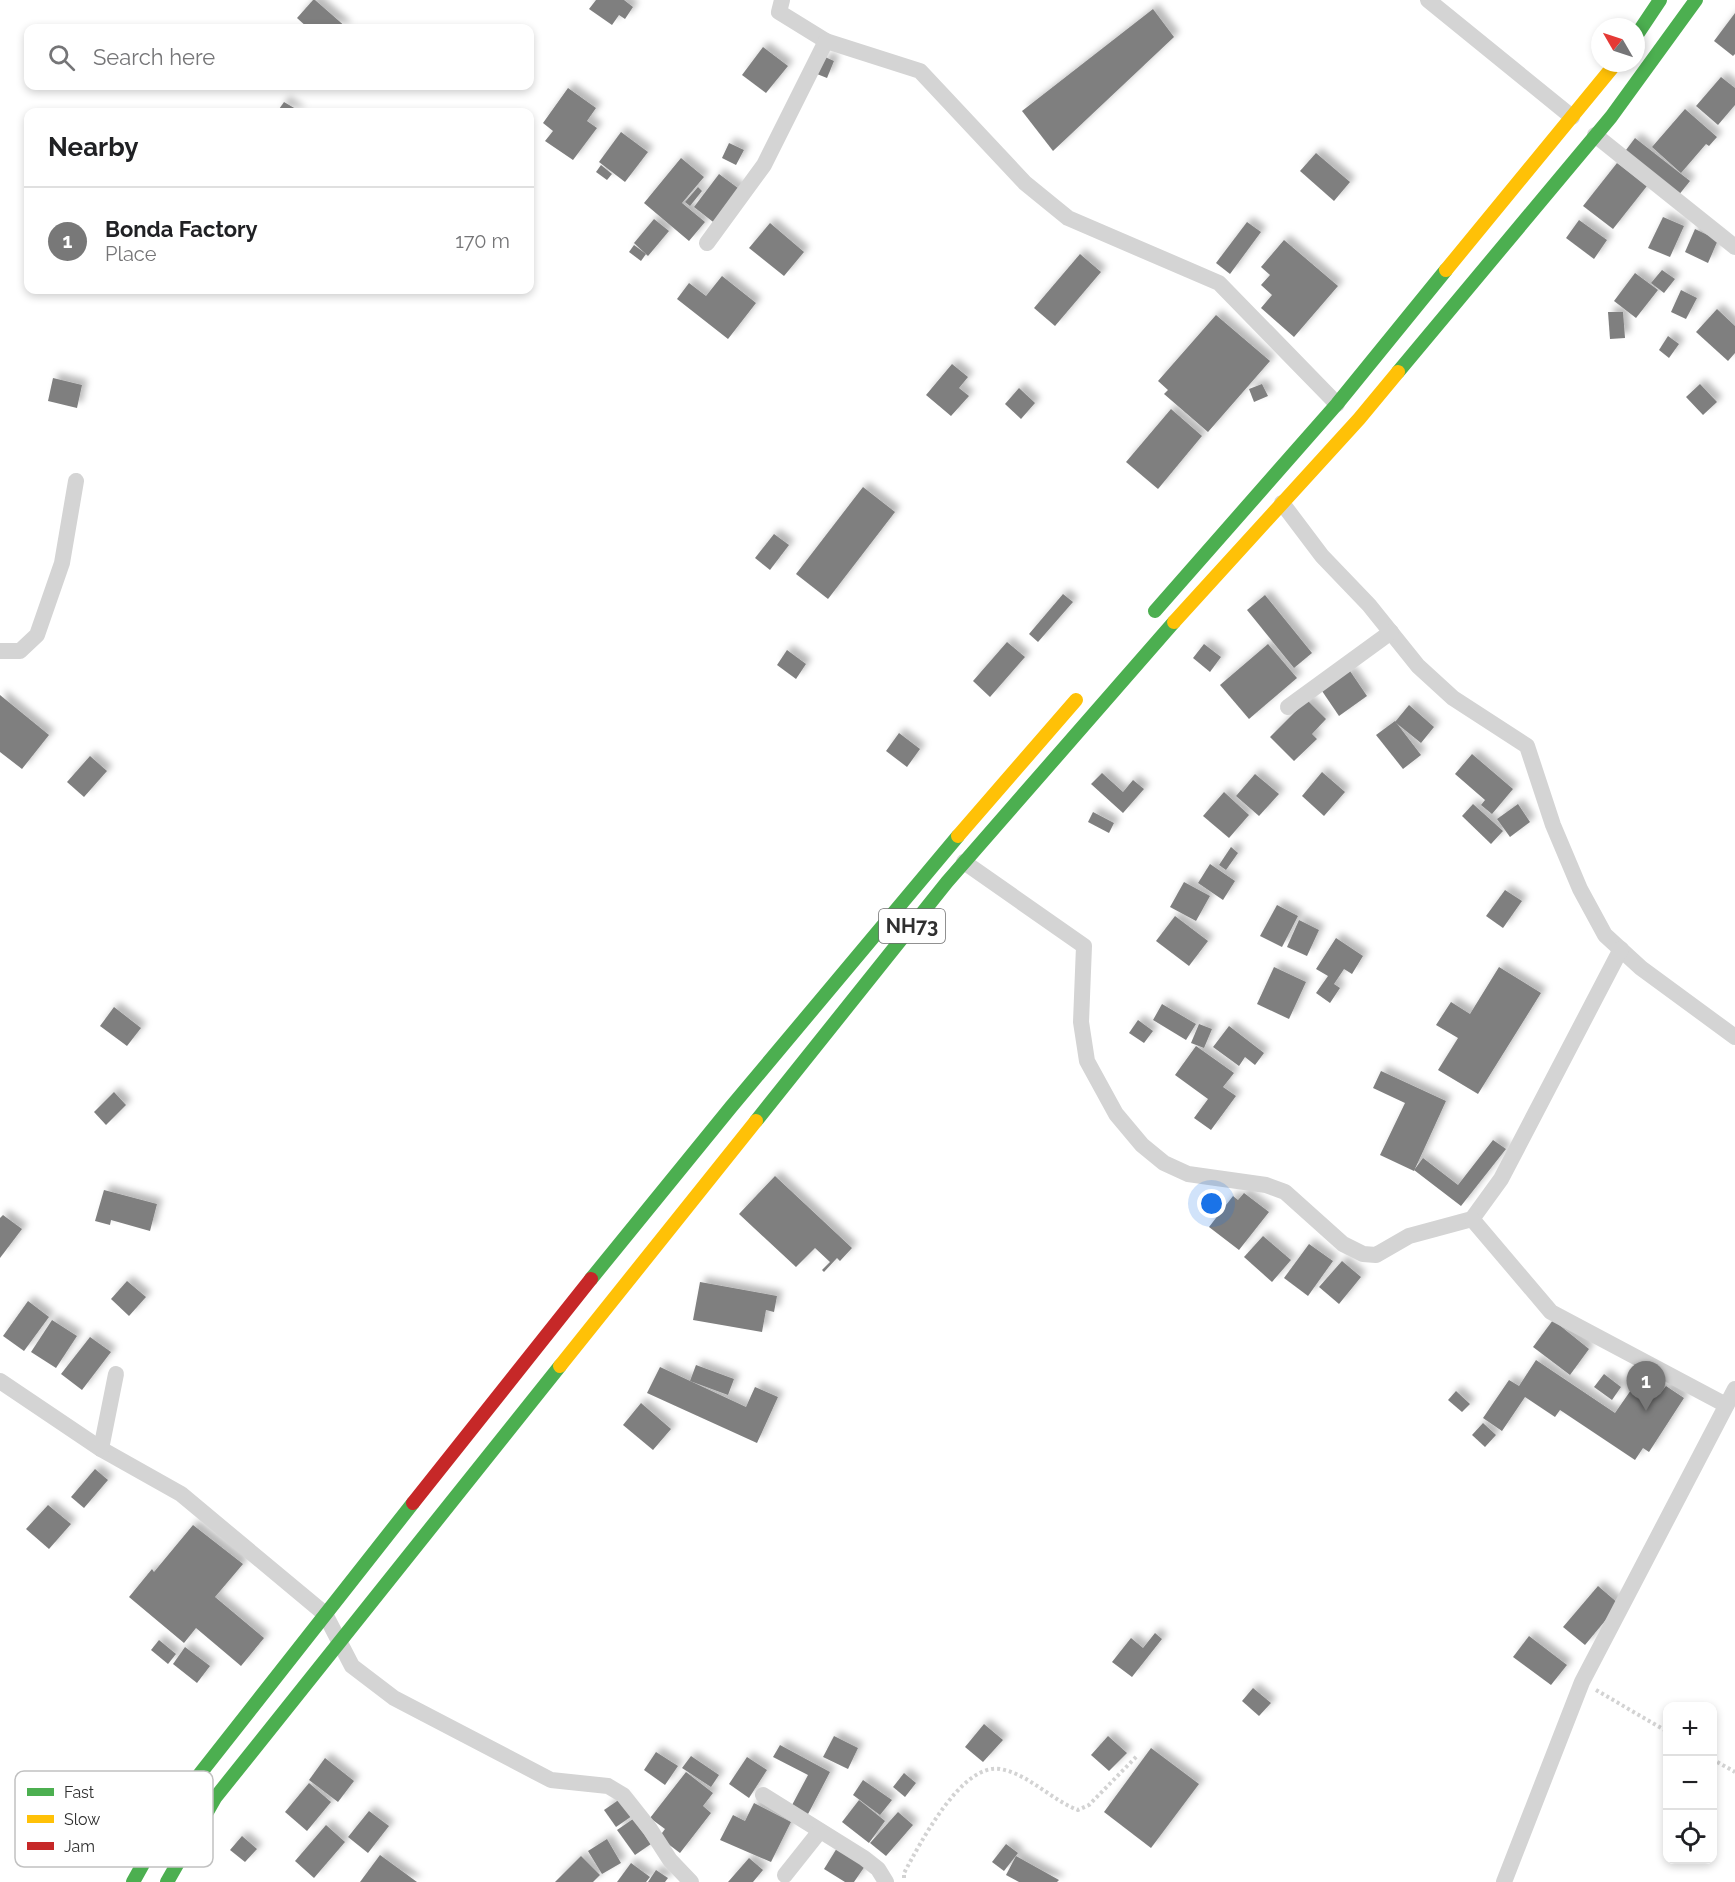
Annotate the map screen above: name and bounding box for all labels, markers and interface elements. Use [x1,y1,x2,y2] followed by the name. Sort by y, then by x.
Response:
[1591,18,1645,72] north arrow
[24,24,534,90] search box
[45,41,78,74] icon: search
[93,44,215,70] text: Search here
[48,132,138,162] text: Nearby
[105,216,258,242] text: Bonda Factory
[63,229,72,253] text: 1
[455,229,510,253] text: 170 m
[105,242,156,266] text: Place
[879,909,945,943] road number: NH73
[1197,1189,1226,1218] your location
[1626,1362,1666,1411] pin: 1
[1663,1702,1717,1864] map controls
[1663,1702,1717,1756] button: +
[1663,1756,1717,1810] button: −
[15,1771,213,1867] legend
[64,1783,95,1802] text: Fast
[64,1810,100,1829] text: Slow
[1663,1810,1717,1864] button: locate
[64,1837,95,1856] text: Jam

